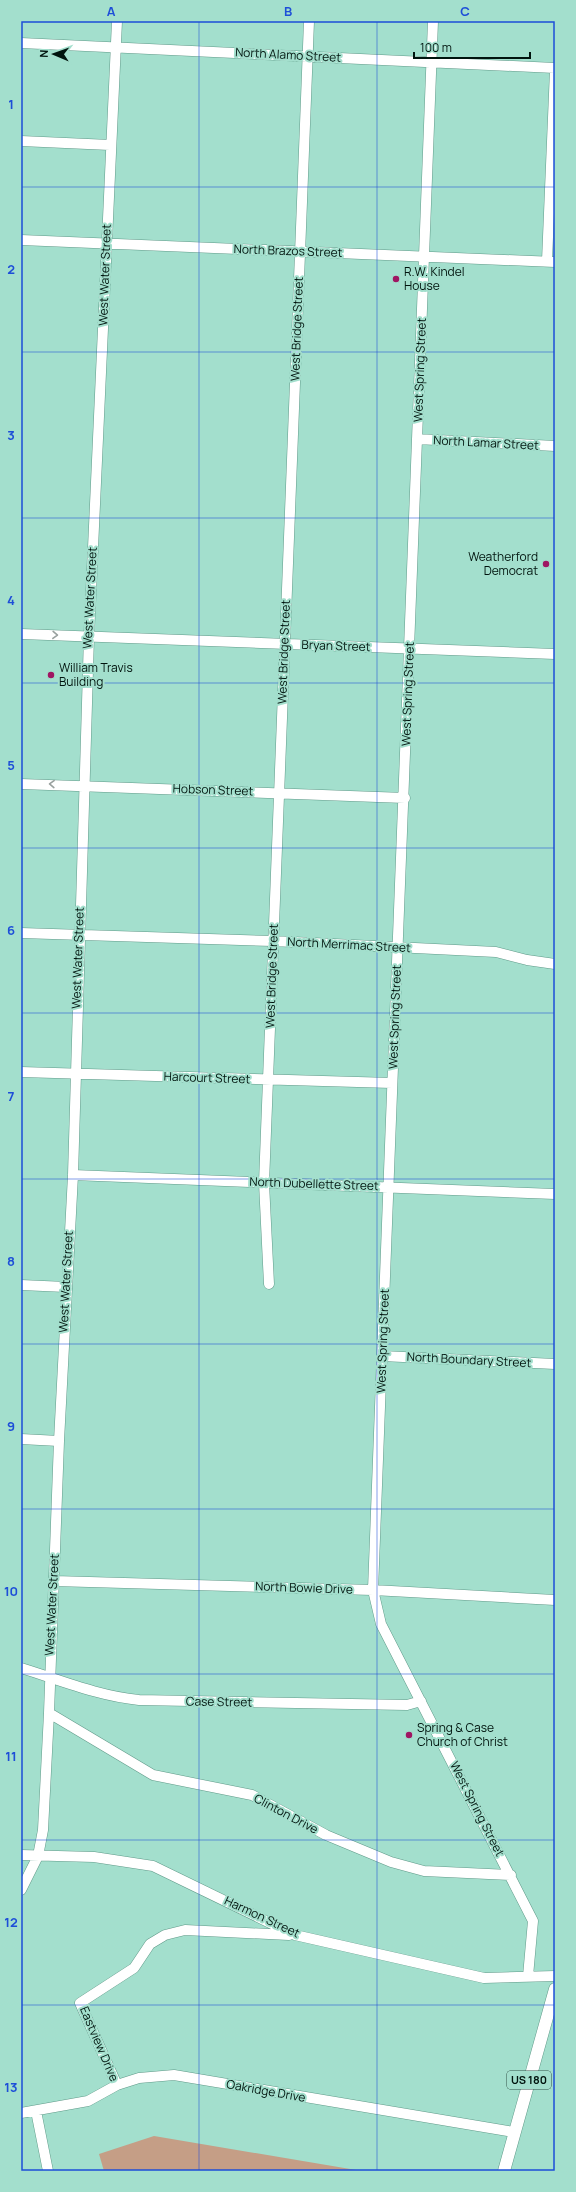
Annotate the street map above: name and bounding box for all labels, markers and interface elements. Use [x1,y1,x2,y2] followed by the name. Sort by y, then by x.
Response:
[107,2,116,20] text: A
[284,2,292,20] text: B
[460,2,470,20] text: C
[34,34,74,74] north arrow
[414,34,530,60] scale bar
[420,39,452,56] text: 100 m
[235,43,342,66] street label: North Alamo Street
[36,49,51,58] text: N
[8,95,14,113] text: 1
[94,224,115,326] street label: West Water Street
[233,240,343,261] street label: North Brazos Street
[7,260,15,278] text: 2
[404,263,465,294] place label: R.W. Kindel House
[391,274,401,284] marker: R.W. Kindel House
[286,276,307,381] street label: West Bridge Street
[409,317,430,423] street label: West Spring Street
[7,426,15,444] text: 3
[433,431,539,454] street label: North Lamar Street
[78,546,101,649] street label: West Water Street
[468,548,538,579] place label: Weatherford Democrat
[541,559,551,569] marker: Weatherford Democrat
[7,591,15,609] text: 4
[273,599,294,704] street label: West Bridge Street
[52,631,58,639] one-way arrow
[301,636,371,655] street label: Bryan Street
[397,641,418,747] street label: West Spring Street
[59,659,133,690] place label: William Travis Building
[46,670,56,680] marker: William Travis Building
[7,756,15,774] text: 5
[49,780,55,789] one-way arrow
[172,780,254,799] street label: Hobson Street
[67,907,88,1009] street label: West Water Street
[7,921,15,939] text: 6
[261,923,282,1028] street label: West Bridge Street
[287,933,411,956] street label: North Merrimac Street
[384,964,405,1070] street label: West Spring Street
[163,1067,251,1088] street label: Harcourt Street
[8,1087,15,1105] text: 7
[249,1173,379,1194] street label: North Dubellette Street
[54,1230,77,1333] street label: West Water Street
[7,1252,15,1270] text: 8
[372,1288,393,1394] street label: West Spring Street
[406,1348,532,1371] street label: North Boundary Street
[7,1417,15,1435] text: 9
[40,1553,63,1656] street label: West Water Street
[255,1577,353,1598] street label: North Bowie Drive
[4,1582,18,1600] text: 10
[186,1692,252,1711] street label: Case Street
[417,1719,508,1750] place label: Spring & Case Church of Christ
[404,1730,414,1740] marker: Spring & Case Church of Christ
[5,1747,17,1765] text: 11
[446,1758,509,1859] street label: West Spring Street
[251,1789,321,1838] street label: Clinton Drive
[222,1892,303,1941] street label: Harmon Street
[4,1913,18,1931] text: 12
[76,2004,123,2084] street label: Eastview Drive
[507,2071,551,2089] road number: US 180
[225,2075,307,2106] street label: Oakridge Drive
[4,2078,18,2096] text: 13

